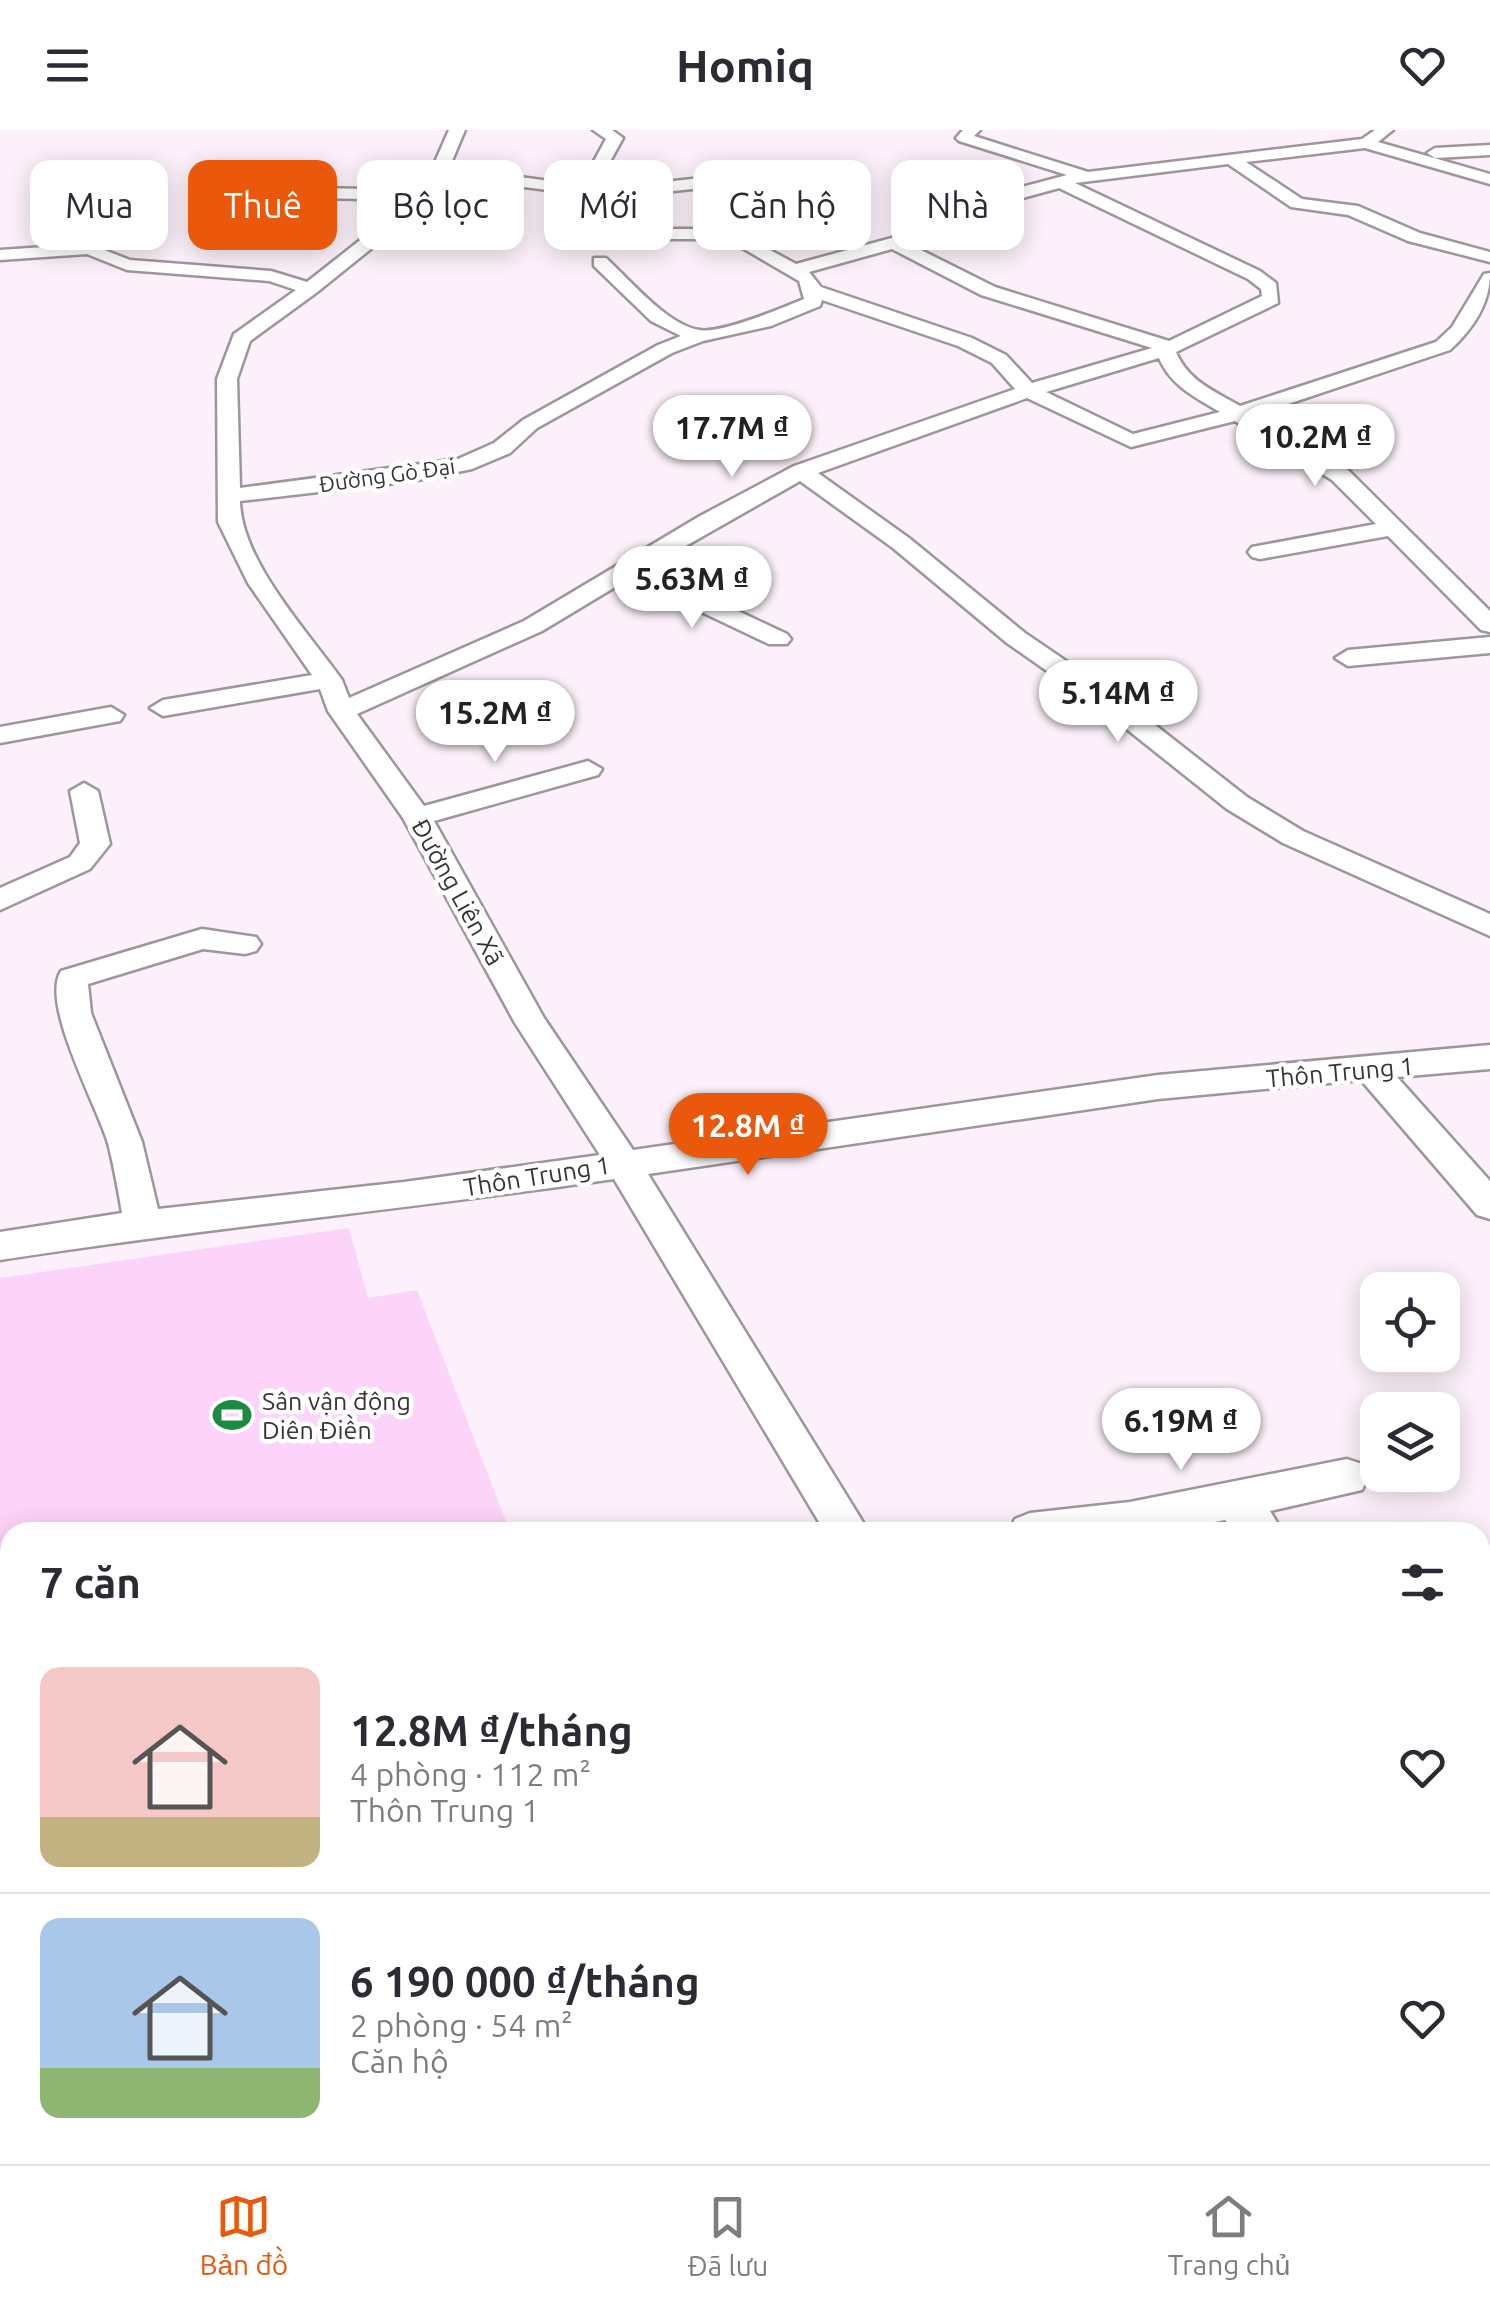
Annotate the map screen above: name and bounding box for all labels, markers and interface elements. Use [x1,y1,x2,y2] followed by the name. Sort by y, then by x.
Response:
[40,38,95,93] icon: menu
[1395,38,1450,93] icon: heart
[676,40,814,91] text: Homiq
[30,160,168,250] chip: Mua
[188,160,337,250] chip: Thuê
[357,160,524,250] chip: Bộ lọc
[544,160,673,250] chip: Mới
[693,160,871,250] chip: Căn hộ
[891,160,1024,250] chip: Nhà
[640,395,824,480] pin: 17.7M ₫
[1223,404,1407,489] pin: 10.2M ₫
[675,409,789,445] text: 17.7M ₫
[1258,418,1372,454] text: 10.2M ₫
[317,453,457,496] street label: Đường Gò Đại
[600,546,784,631] pin: 5.63M ₫
[635,560,749,596] text: 5.63M ₫
[1026,660,1210,745] pin: 5.14M ₫
[1061,674,1175,710] text: 5.14M ₫
[403,680,587,765] pin: 15.2M ₫
[438,694,552,730] text: 15.2M ₫
[406,814,510,970] street label: Đường Liên Xã
[1265,1052,1415,1092] street label: Thôn Trung 1
[656,1093,840,1178] pin: 12.8M ₫
[691,1107,805,1143] text: 12.8M ₫
[462,1151,612,1201] street label: Thôn Trung 1
[1360,1272,1460,1492] map controls
[1360,1272,1460,1372] button: locate
[262,1387,411,1444] place label: Sân vận động Diên Điền
[1089,1388,1273,1473] pin: 6.19M ₫
[1360,1392,1460,1492] button: layers
[211,1394,253,1436] sports icon: Sân vận động Diên Điền
[1124,1402,1238,1438] text: 6.19M ₫
[1395,1555,1450,1610] icon: filters
[40,1559,141,1606] text: 7 căn
[120,1707,240,1827] icon: home
[350,1707,633,1754] text: 12.8M ₫/tháng
[1395,1740,1450,1795] icon: heart
[350,1756,591,1792] text: 4 phòng · 112 m²
[350,1792,540,1828] text: Thôn Trung 1
[120,1958,240,2078] icon: home
[350,1958,700,2005] text: 6 190 000 ₫/tháng
[1395,1991,1450,2046] icon: heart
[350,2007,573,2043] text: 2 phòng · 54 m²
[350,2043,449,2079] text: Căn hộ
[200,2189,288,2282] tab: Bản đồ
[1168,2189,1290,2282] tab: Trang chủ
[688,2190,768,2281] tab: Đã lưu

